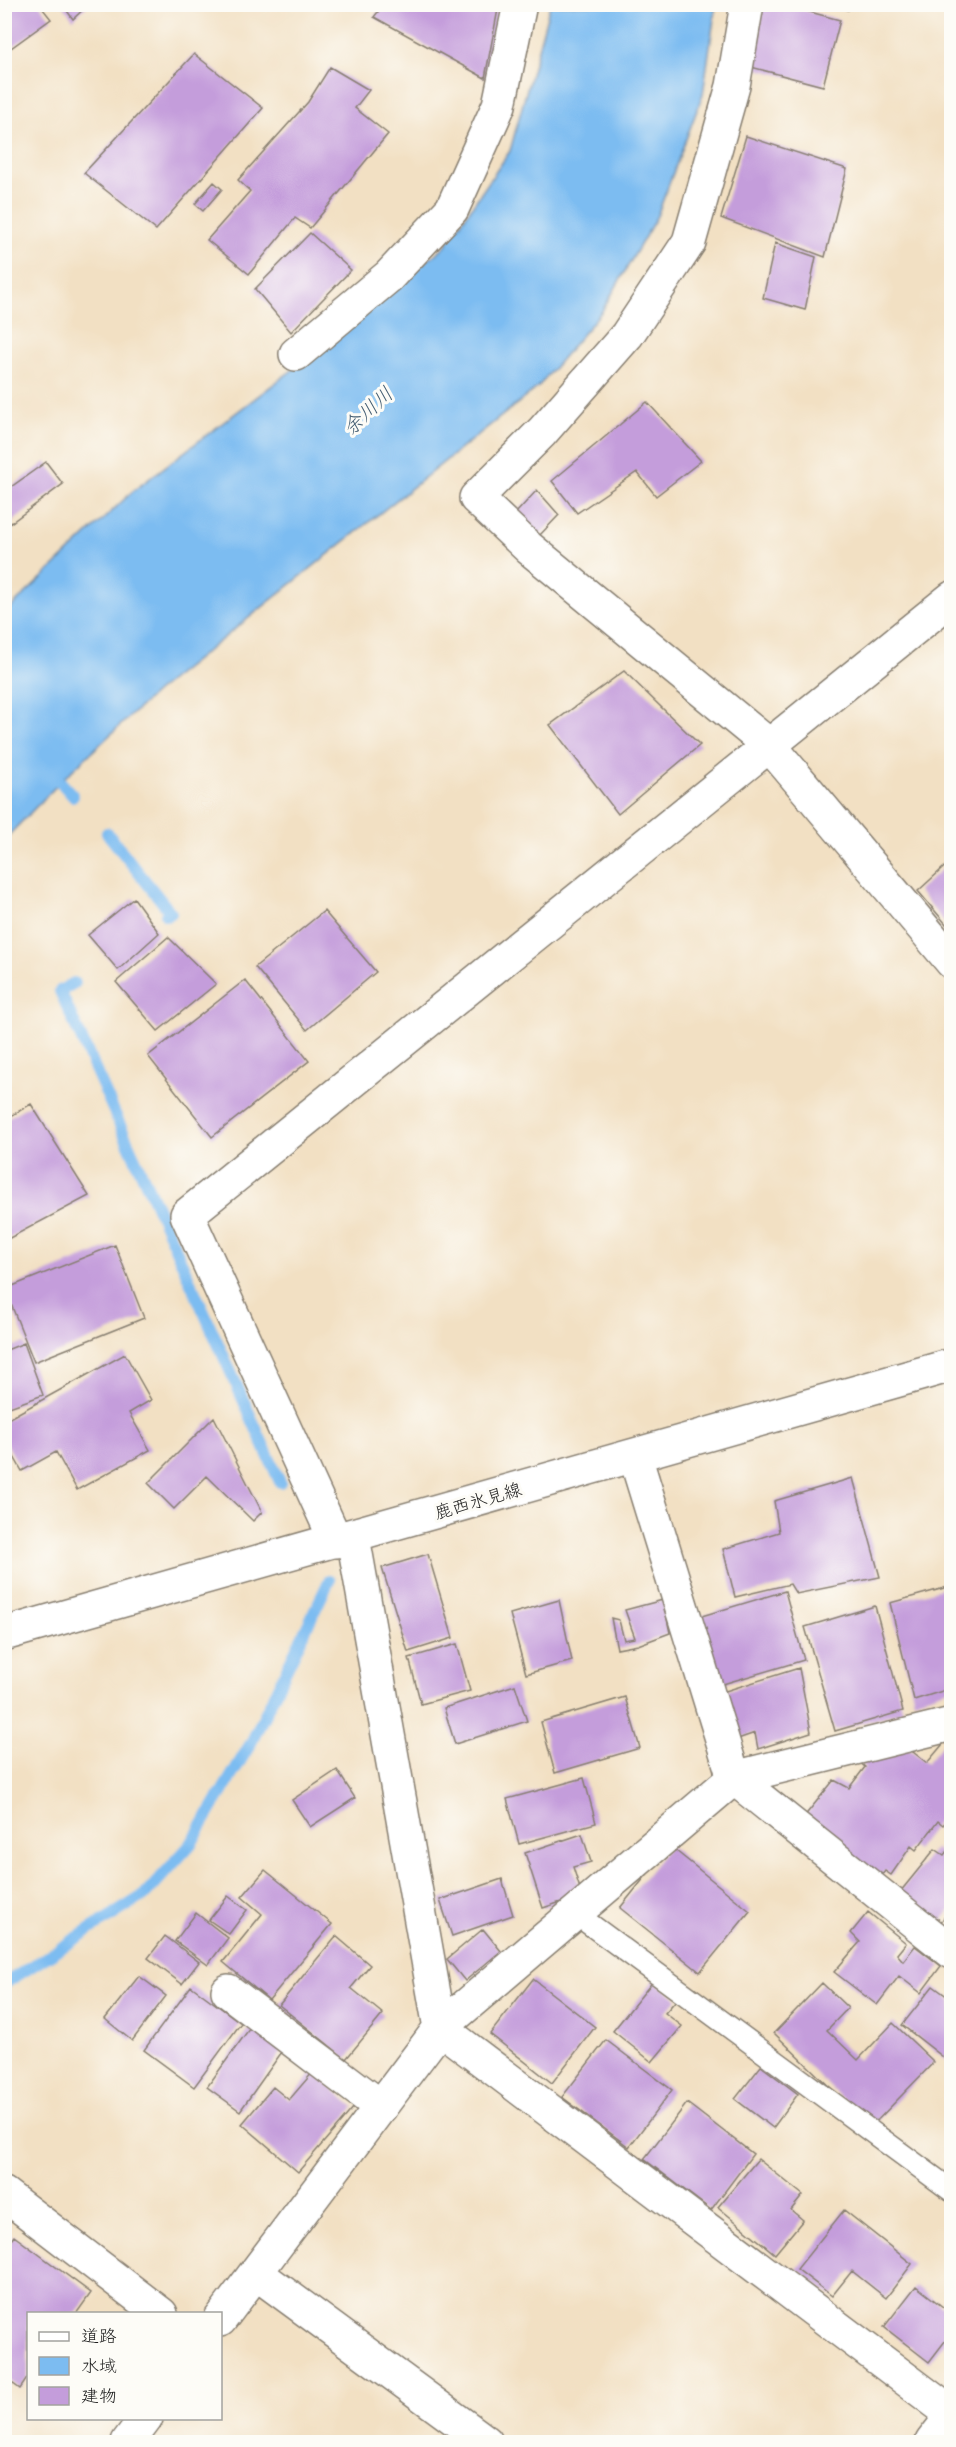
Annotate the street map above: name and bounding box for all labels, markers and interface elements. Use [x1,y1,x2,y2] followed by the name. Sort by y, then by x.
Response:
[334,378,402,444] water label: 余川川
[430,1473,526,1529] street label: 鹿西氷見線
[27,2312,222,2420] legend
[81,2320,117,2352] text: 道路
[81,2350,117,2382] text: 水域
[81,2380,117,2412] text: 建物

